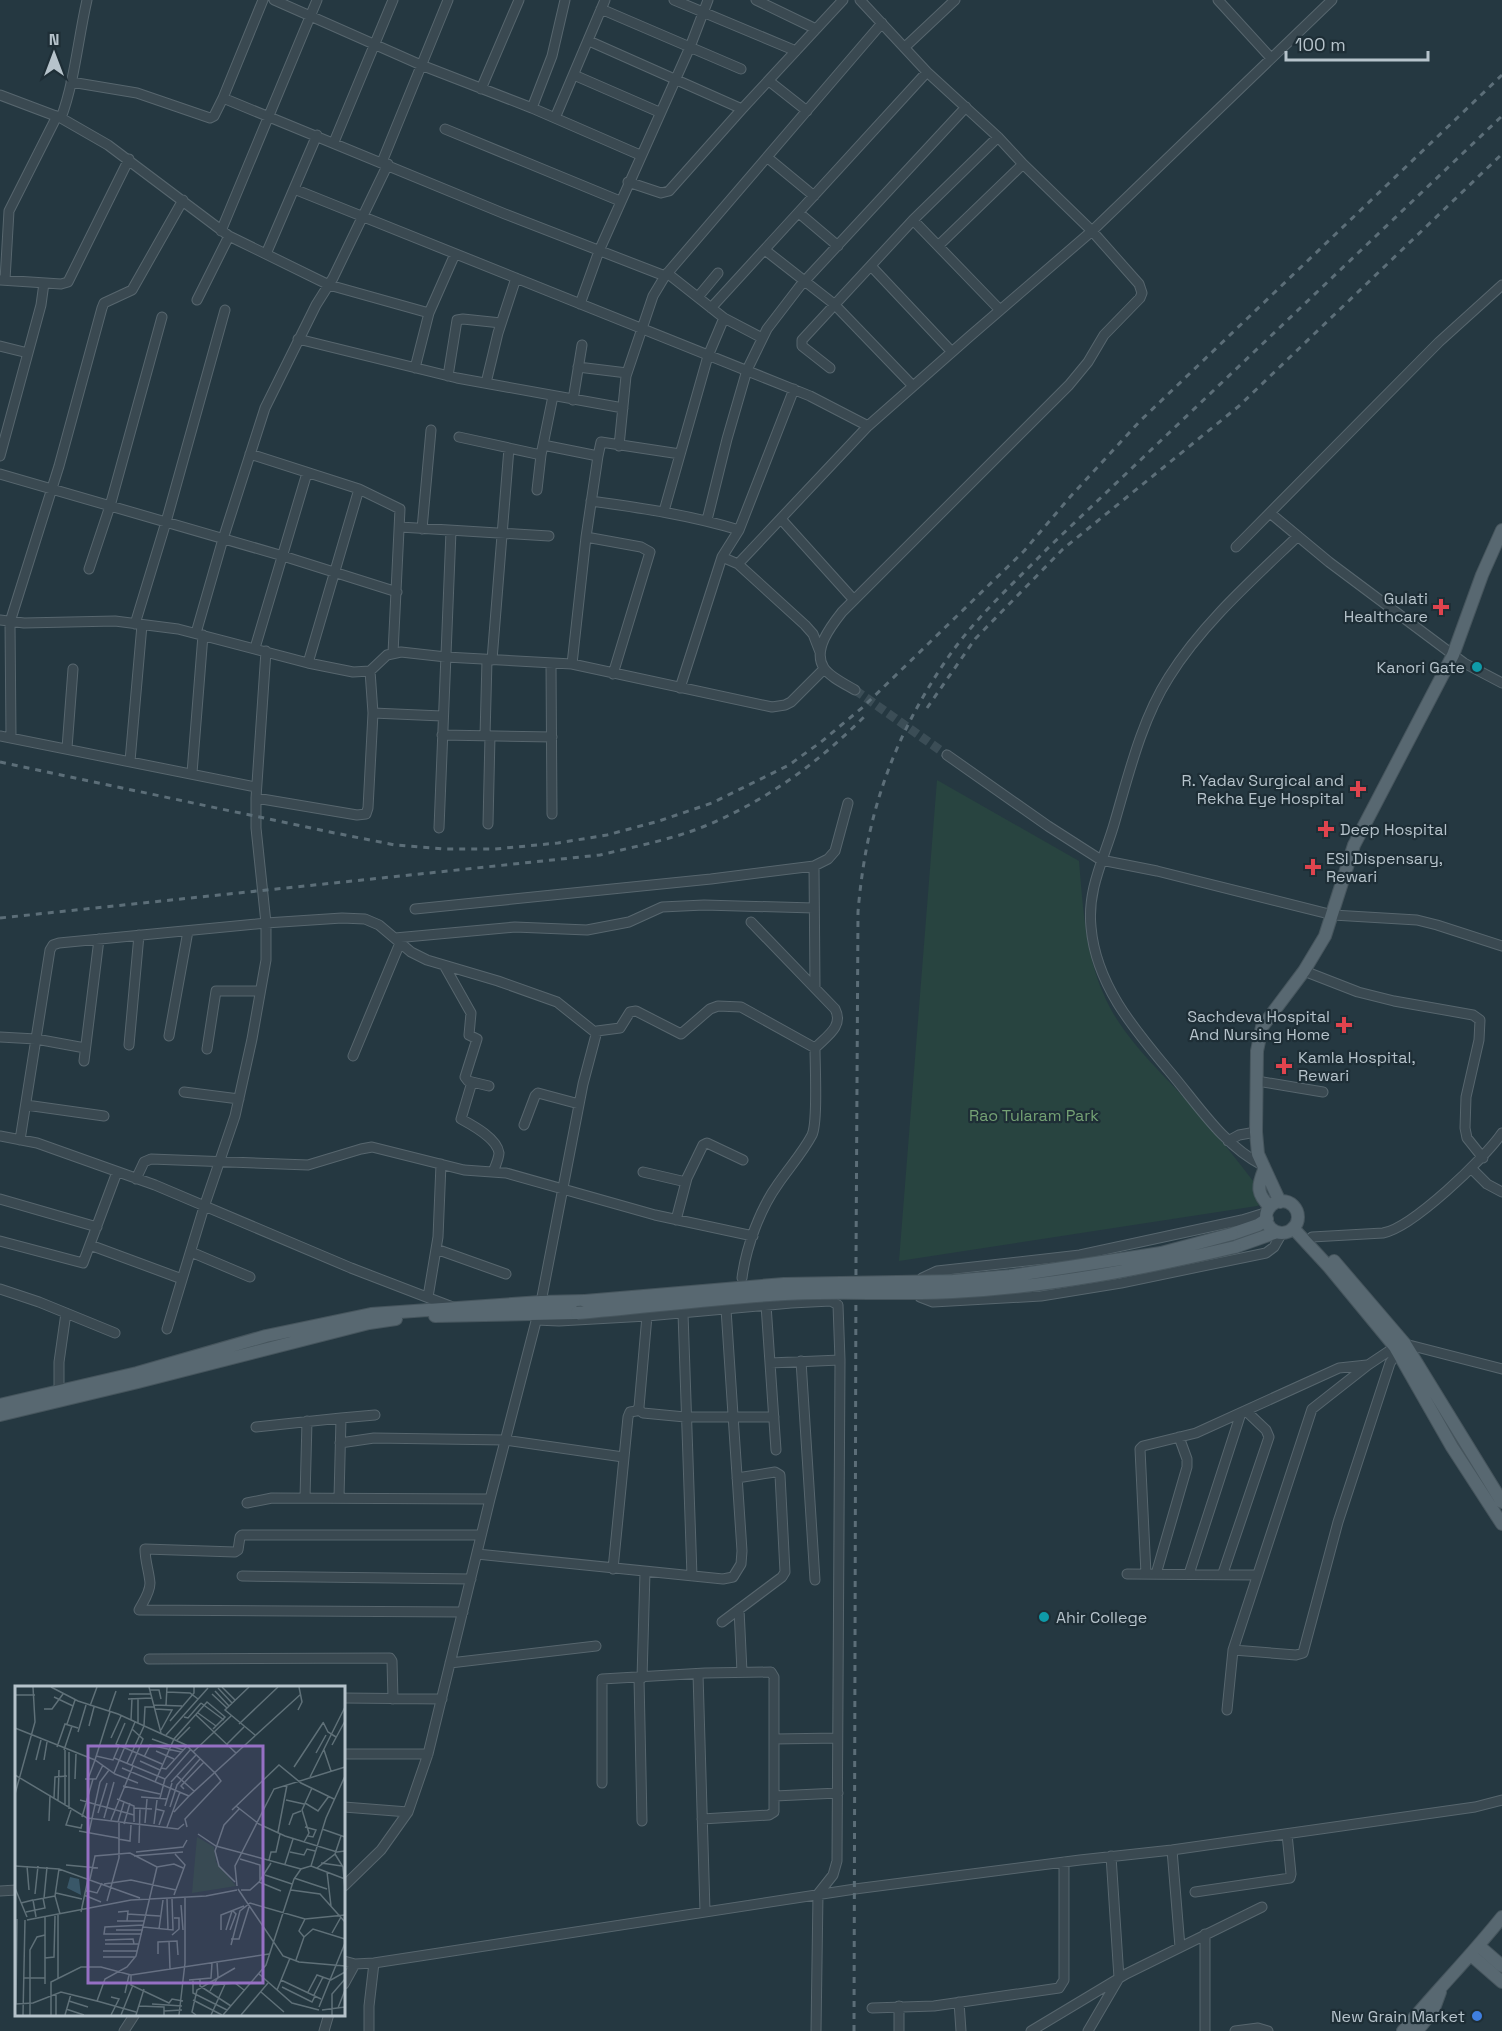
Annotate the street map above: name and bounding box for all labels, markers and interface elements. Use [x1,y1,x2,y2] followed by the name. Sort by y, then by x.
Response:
[24,24,84,84] north arrow
[1286,24,1428,62] scale bar
[49,29,59,50] text: N
[1295,33,1346,56] text: 100 m
[1344,588,1428,627] place label: Gulati Healthcare
[1432,598,1450,616] marker: Gulati Healthcare
[1376,657,1465,678] place label: Kanori Gate
[1470,660,1484,674] marker: Kanori Gate
[1182,770,1344,809] place label: R. Yadav Surgical and Rekha Eye Hospital
[1349,780,1367,798] marker: R. Yadav Surgical and Rekha Eye Hospital
[1340,819,1447,840] place label: Deep Hospital
[1317,820,1335,838] marker: Deep Hospital
[1326,848,1443,887] place label: ESI Dispensary, Rewari
[1304,858,1322,876] marker: ESI Dispensary, Rewari
[1187,1006,1330,1045] place label: Sachdeva Hospital And Nursing Home
[1335,1016,1353,1034] marker: Sachdeva Hospital And Nursing Home
[1298,1047,1415,1086] place label: Kamla Hospital, Rewari
[1275,1057,1293,1075] marker: Kamla Hospital, Rewari
[969,1105,1099,1126] park label: Rao Tularam Park
[1056,1607,1147,1628] place label: Ahir College
[1037,1610,1051,1624] marker: Ahir College
[15,1686,345,2016] inset map
[1331,2006,1465,2027] place label: New Grain Market
[1470,2009,1484,2023] marker: New Grain Market

